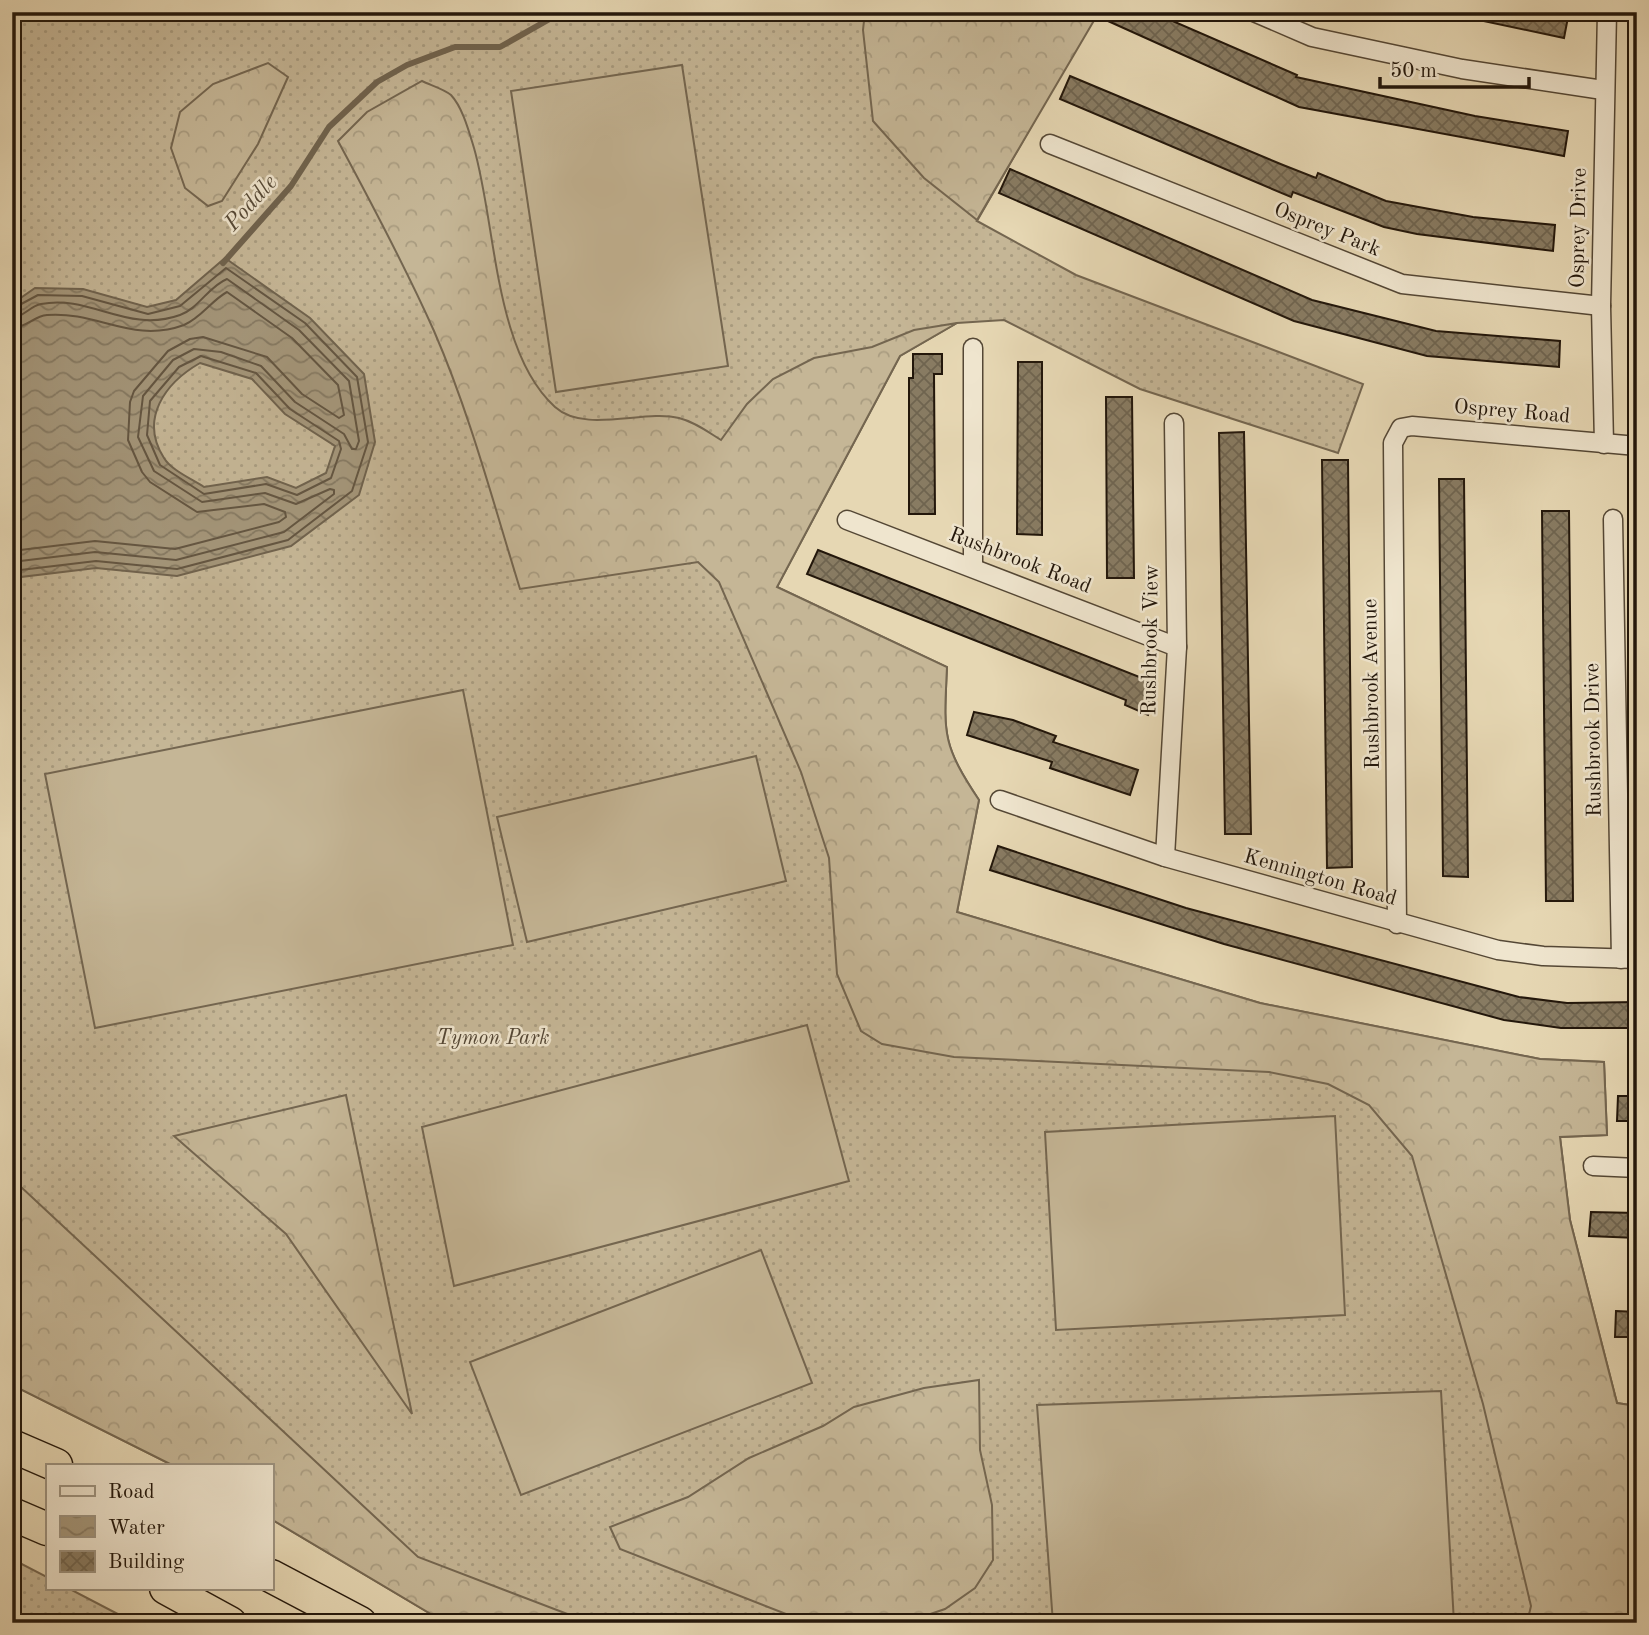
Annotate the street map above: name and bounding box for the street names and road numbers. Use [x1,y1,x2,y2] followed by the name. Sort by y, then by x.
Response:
[1567,168,1591,288] street label: Osprey Drive
[1271,199,1383,261] street label: Osprey Park
[1453,396,1571,428] street label: Osprey Road
[946,524,1094,598] street label: Rushbrook Road
[1139,564,1163,716] street label: Rushbrook View
[1360,599,1384,769] street label: Rushbrook Avenue
[1582,663,1606,817] street label: Rushbrook Drive
[1241,846,1399,910] street label: Kennington Road

